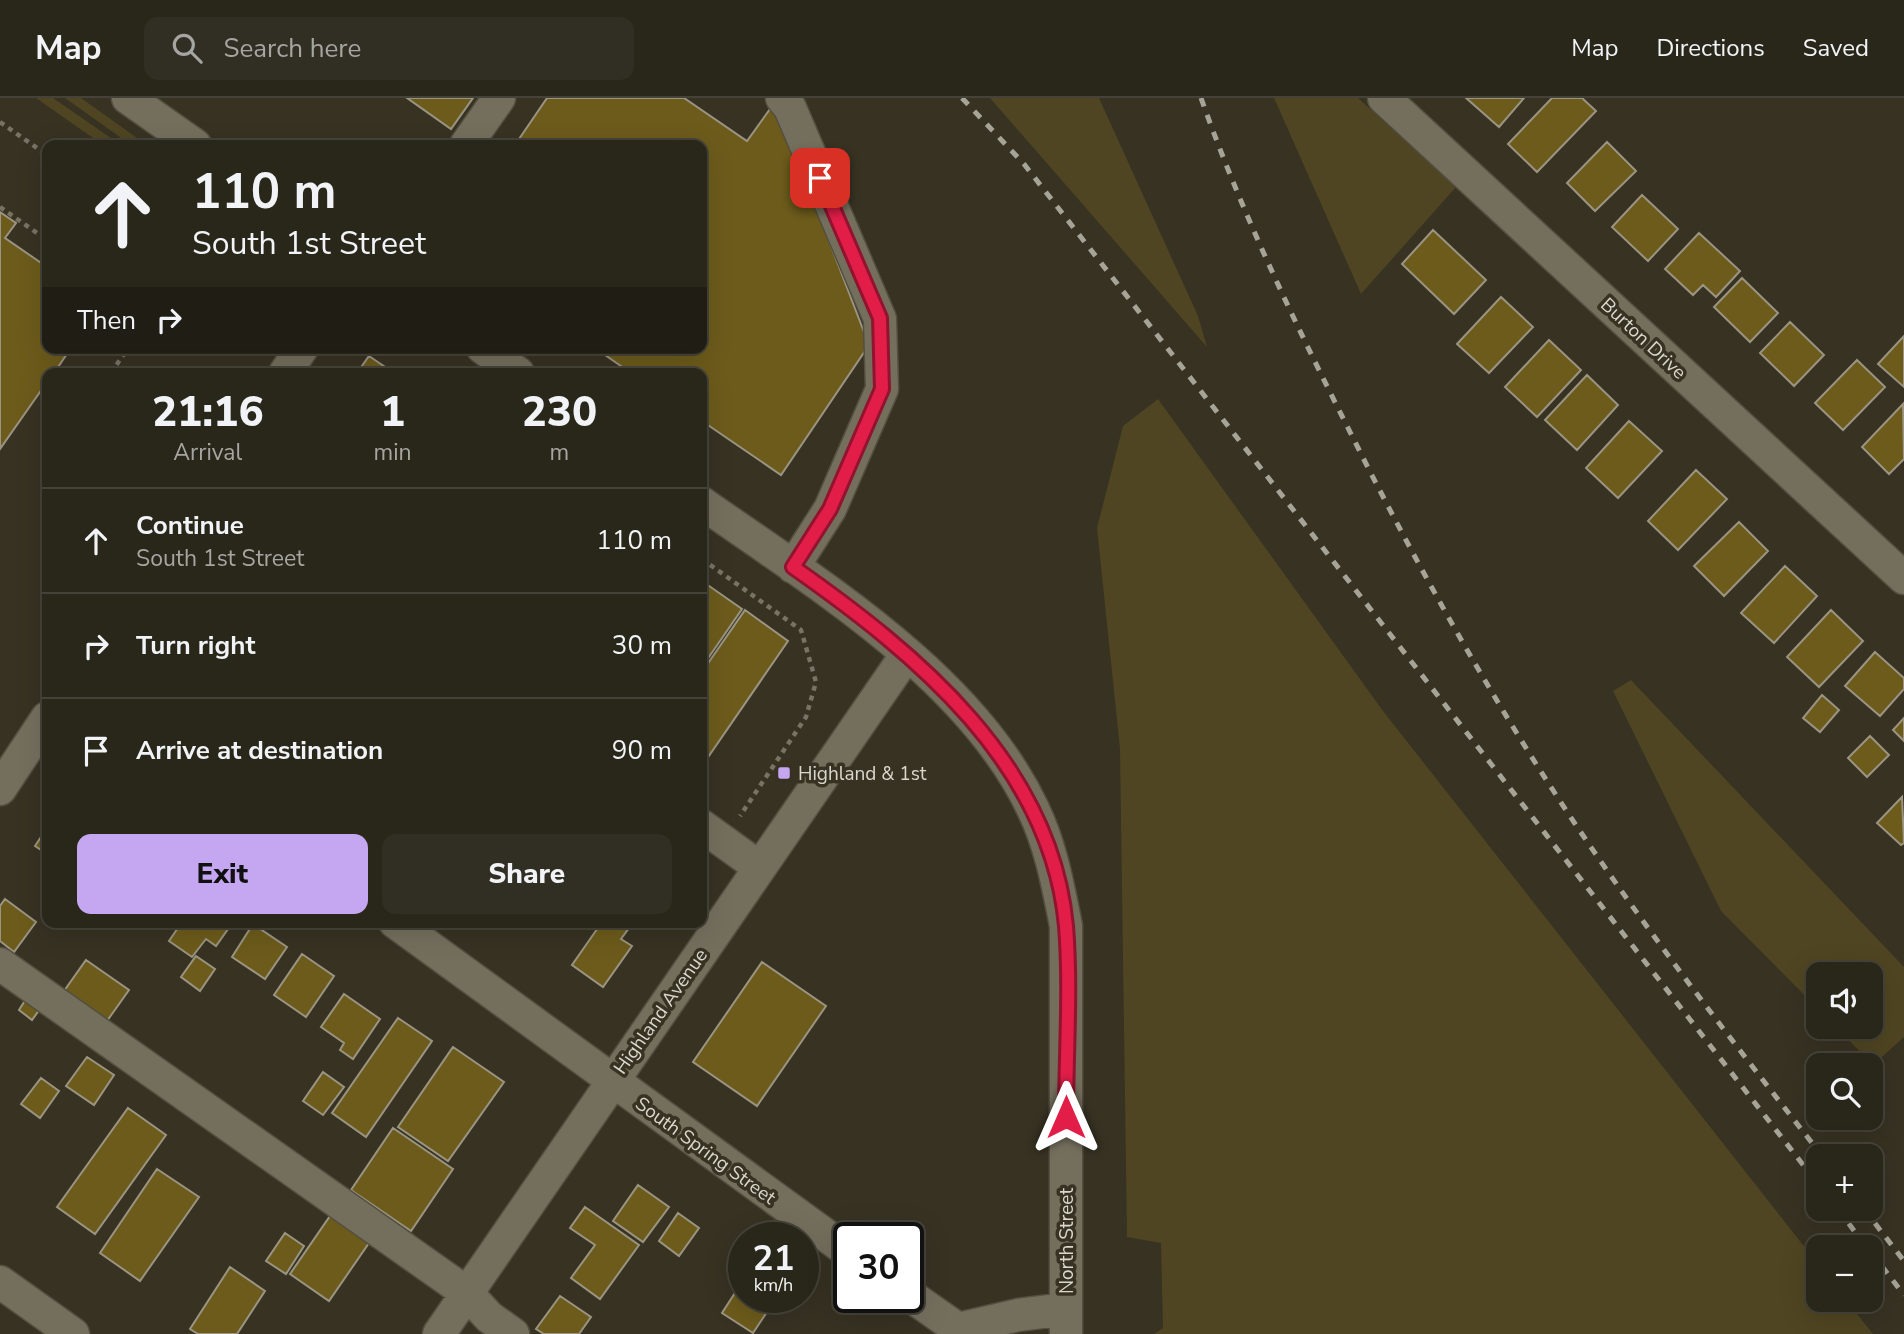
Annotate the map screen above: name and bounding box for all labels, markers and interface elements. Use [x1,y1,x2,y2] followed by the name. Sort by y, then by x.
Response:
[144,17,634,80] search box
[35,26,102,71] text: Map
[168,29,206,67] icon: search
[224,31,361,66] text: Search here
[1571,32,1618,64] text: Map
[1656,32,1765,64] text: Directions
[1803,32,1869,64] text: Saved
[790,148,850,208] pin
[192,158,336,225] text: 110 m
[801,159,839,197] icon: arrive
[77,168,168,259] icon: ahead
[192,222,426,265] text: South 1st Street
[1595,292,1692,385] street label: Burton Drive
[150,301,188,339] icon: right
[77,303,136,338] text: Then
[152,384,264,441] text: 21:16
[380,384,405,441] text: 1
[522,384,597,441] text: 230
[173,437,242,468] text: Arrival
[374,437,412,468] text: min
[549,437,569,468] text: m
[136,508,244,543] text: Continue
[77,522,115,560] icon: ahead
[596,523,672,558] text: 110 m
[136,543,304,574] text: South 1st Street
[77,627,115,665] icon: right
[136,628,255,663] text: Turn right
[612,628,672,663] text: 30 m
[77,732,115,770] icon: arrive
[136,733,383,768] text: Arrive at destination
[612,733,672,768] text: 90 m
[798,761,927,787] place label: Highland & 1st
[776,765,792,781] marker: Highland & 1st
[77,834,368,914] button: Exit
[382,834,672,914] button: Share
[608,944,714,1080] street label: Highland Avenue
[1806,962,1883,1312] map controls
[1806,962,1883,1039] button: sound
[1806,1053,1883,1130] button: search
[1029,1080,1103,1154] position arrow
[630,1091,781,1211] street label: South Spring Street
[1806,1144,1883,1221] button: +
[1054,1188,1080,1294] street label: North Street
[833,1222,924,1313] speed limit sign: 30
[752,1235,795,1282] text: 21
[1806,1235,1883,1312] button: −
[754,1273,793,1297] text: km/h

